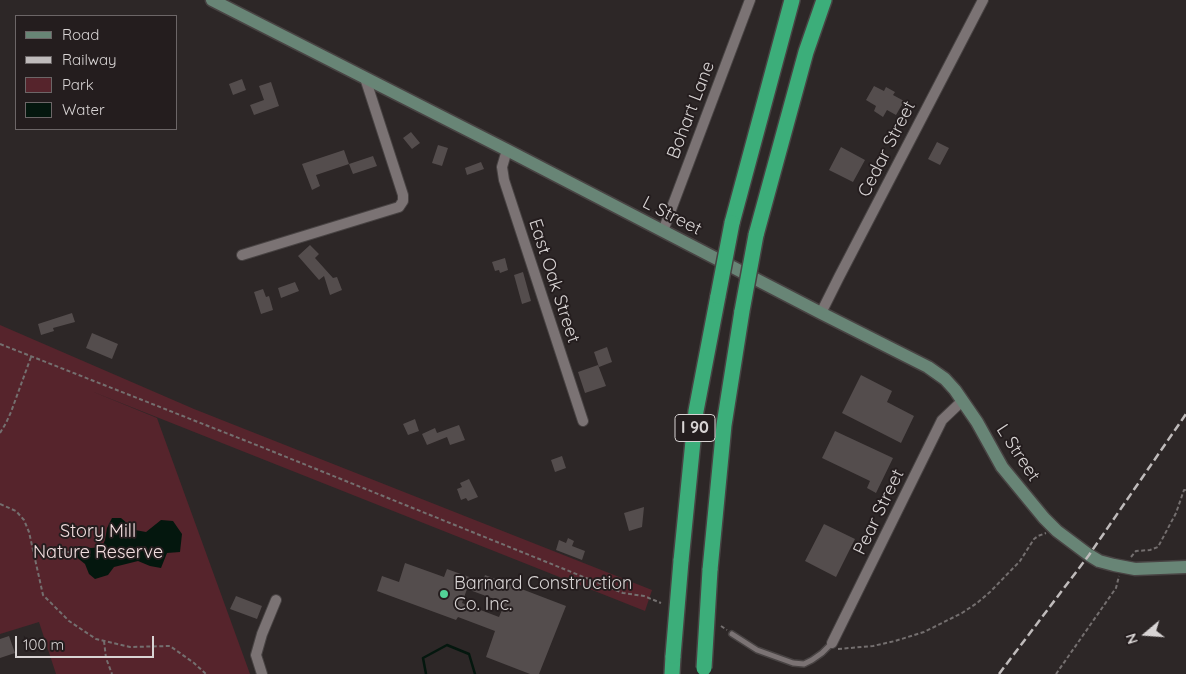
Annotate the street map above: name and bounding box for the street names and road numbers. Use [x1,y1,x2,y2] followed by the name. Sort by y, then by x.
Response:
[663,58,719,162] street label: Bohart Lane
[854,97,920,201] street label: Cedar Street
[639,192,705,240] street label: L Street
[524,216,584,346] street label: East Oak Street
[675,414,715,442] road number: I 90
[992,420,1044,486] street label: L Street
[849,466,909,558] street label: Pear Street

